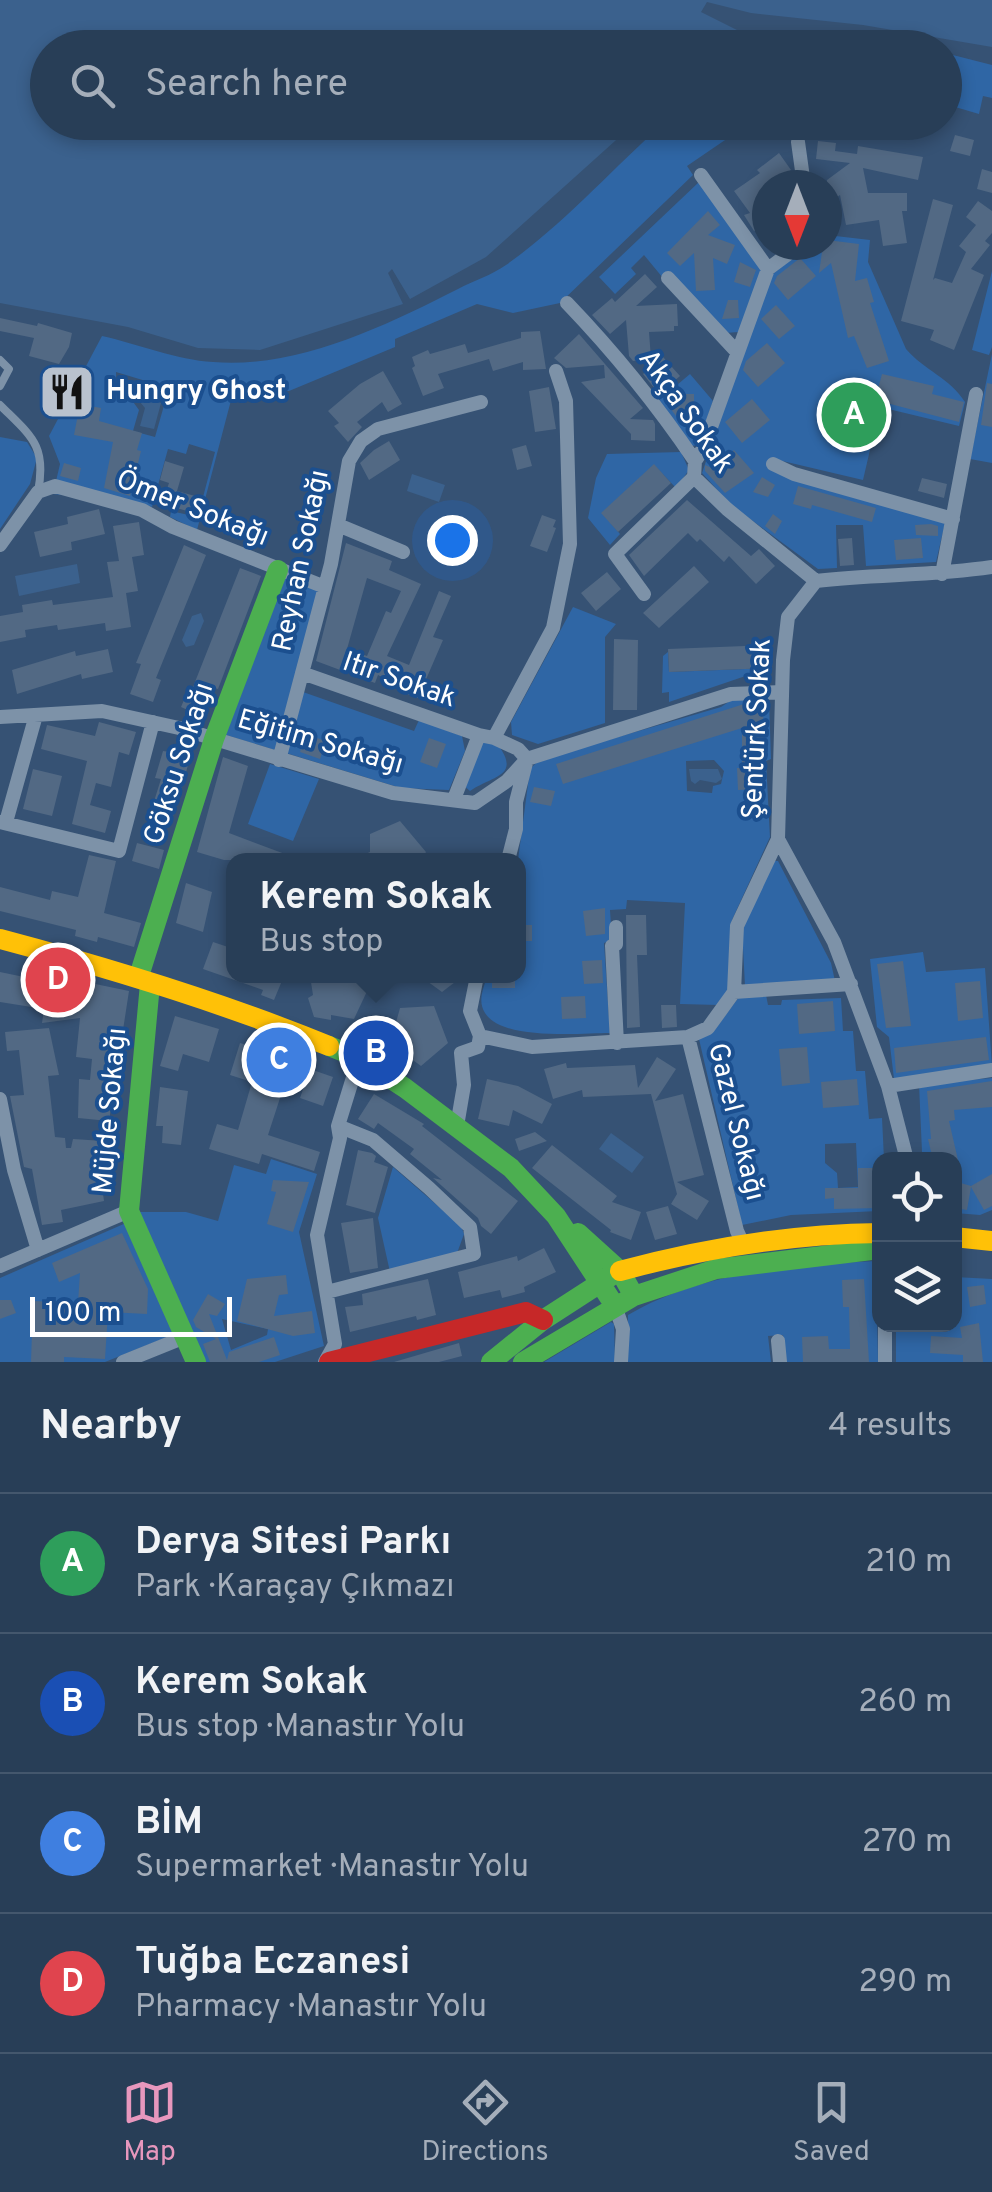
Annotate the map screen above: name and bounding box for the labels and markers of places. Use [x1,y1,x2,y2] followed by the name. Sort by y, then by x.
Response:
[37,362,97,422] restaurant icon: Hungry Ghost
[106,374,286,410] place label: Hungry Ghost
[822,378,886,452] pin: A
[26,942,90,1018] pin: D
[344,1016,408,1090] pin: B
[246,1022,312,1098] pin: C

